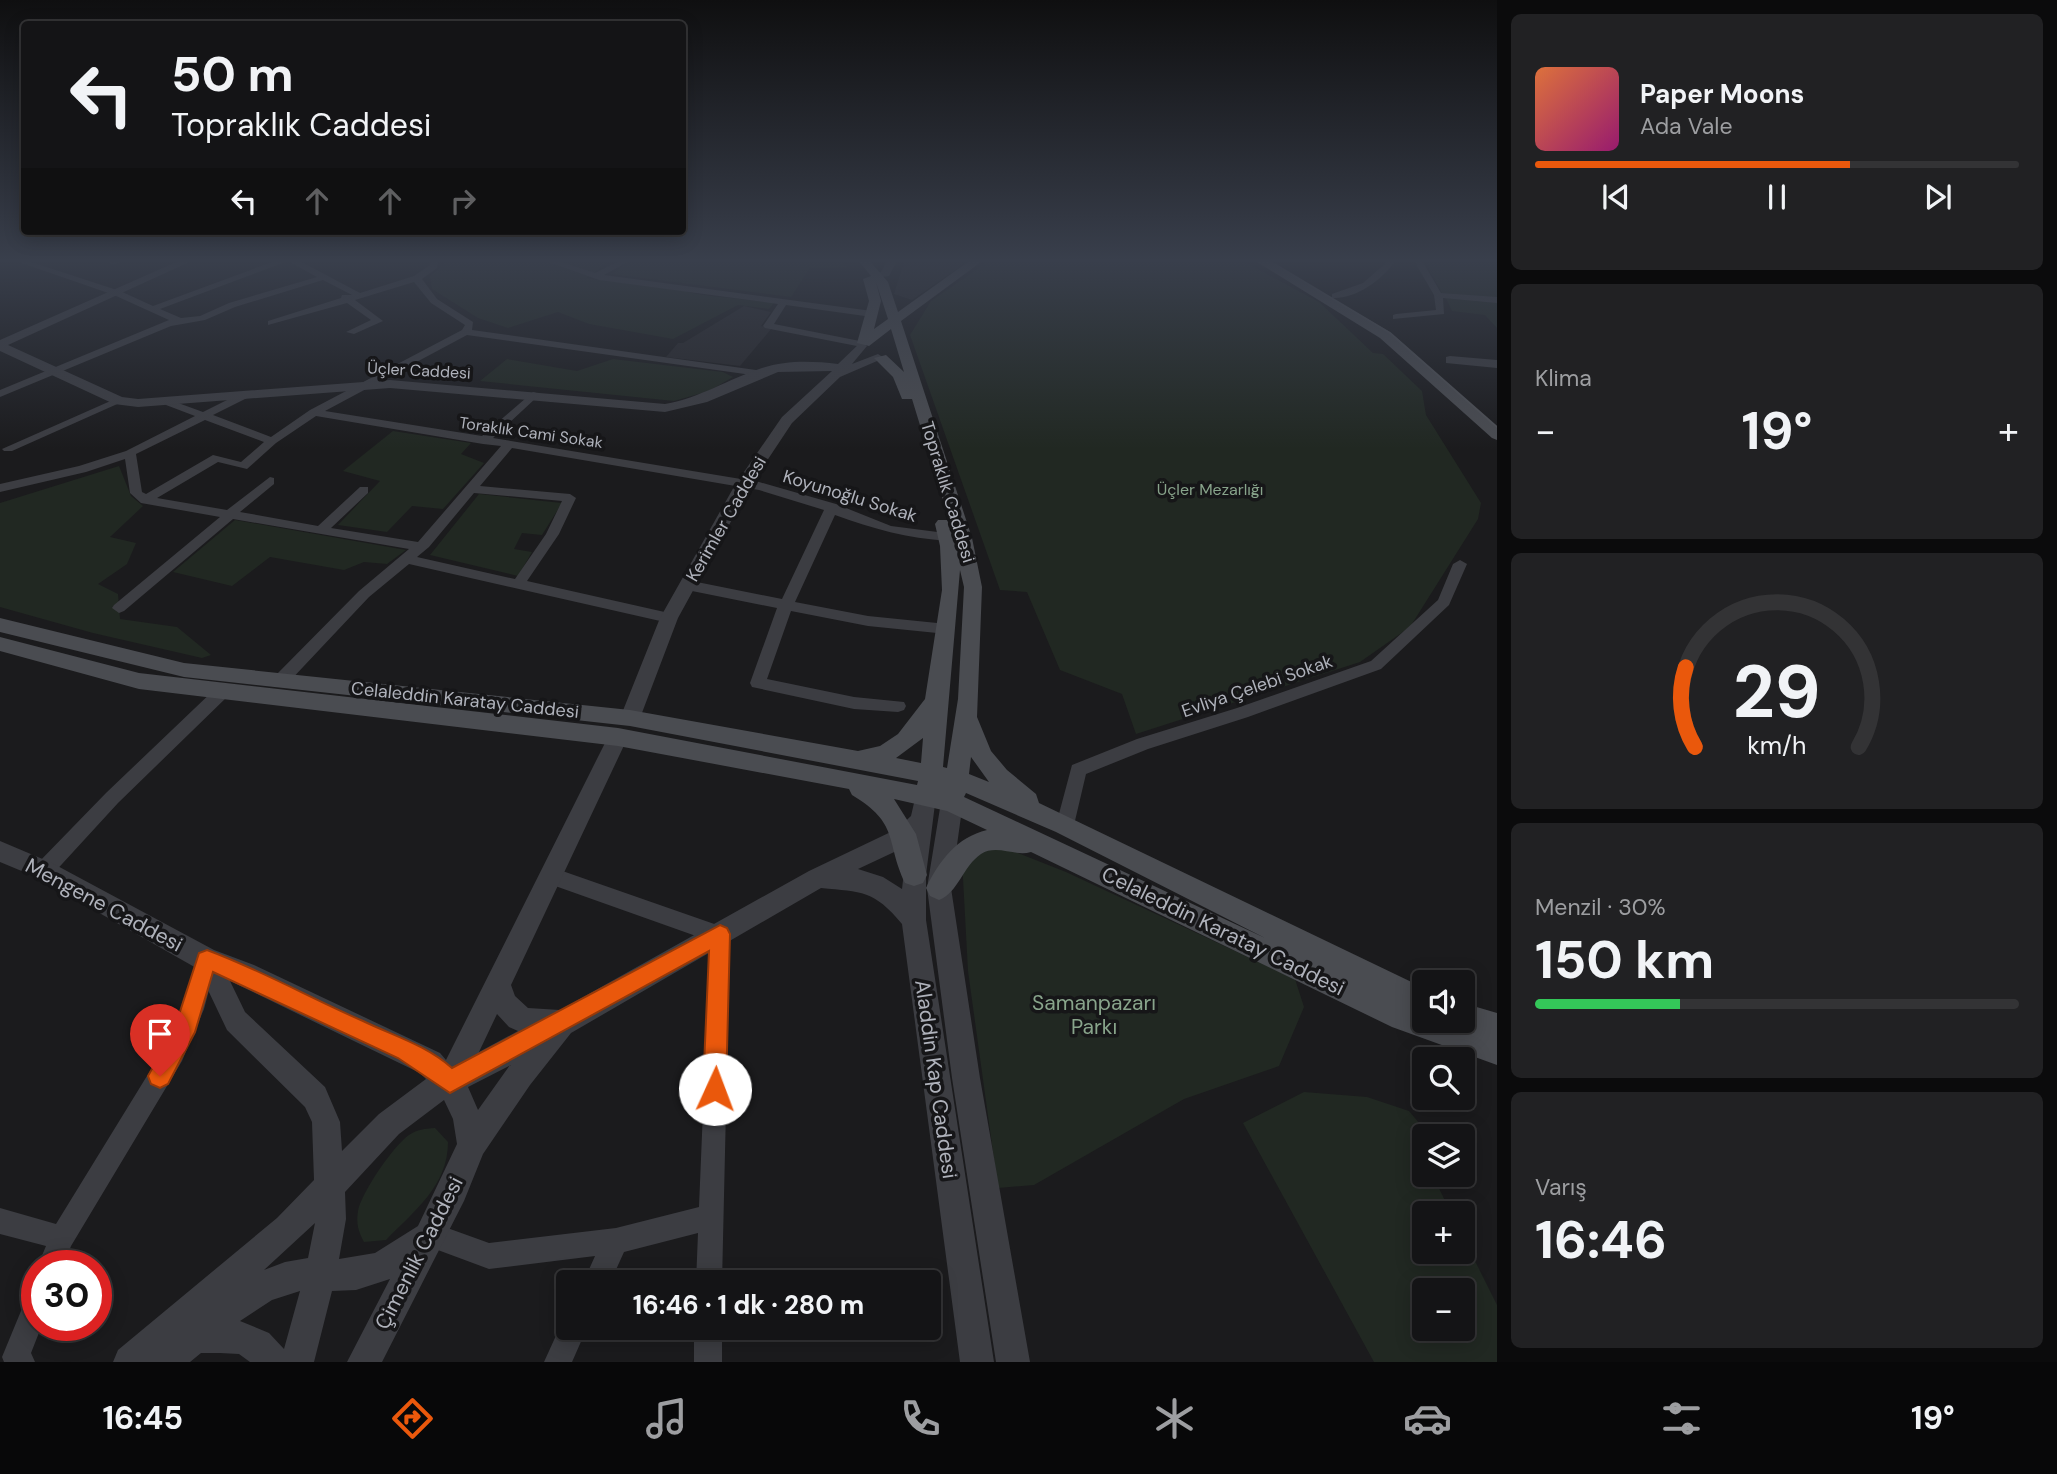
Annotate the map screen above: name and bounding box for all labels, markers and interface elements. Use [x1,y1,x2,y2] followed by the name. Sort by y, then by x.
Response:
[171,42,294,106] text: 50 m
[56,49,147,140] icon: left
[1640,77,1804,111] text: Paper Moons
[171,104,431,146] text: Topraklık Caddesi
[1640,111,1733,141] text: Ada Vale
[1597,178,1635,216] icon: previous
[1758,178,1796,216] icon: pause
[1919,178,1957,216] icon: next
[225,182,263,220] icon: left
[298,182,336,220] icon: ahead
[371,182,409,220] icon: ahead
[444,182,482,220] icon: right
[367,357,471,384] street label: Üçler Caddesi
[1535,363,1592,393] text: Klima
[1742,397,1812,465] text: 19°
[1535,406,1556,456] text: −
[1998,406,2019,456] text: +
[458,412,604,453] street label: Toraklık Cami Sokak
[915,418,981,566] street label: Topraklık Caddesi
[680,452,772,586] street label: Kerimler Caddesi
[780,464,920,528] street label: Koyunoğlu Sokak
[1157,479,1263,500] park label: Üçler Mezarlığı
[1733,645,1821,740] text: 29
[1178,649,1336,723] street label: Evliya Çelebi Sokak
[350,676,580,724] street label: Celaleddin Karatay Caddesi
[1747,729,1807,762] text: km/h
[20,852,188,958] street label: Mengene Caddesi
[1097,860,1349,1002] street label: Celaleddin Karatay Caddesi
[1535,892,1666,922] text: Menzil · 30%
[1535,926,1714,994] text: 150 km
[1412,970,1475,1341] map controls
[1412,970,1475,1033] button: sound
[908,978,964,1180] street label: Aladdin Kap Caddesi
[1032,989,1156,1041] park label: Samanpazarı Parkı
[130,1004,190,1076] pin
[141,1015,179,1053] icon: arrive
[1412,1047,1475,1110] button: search
[678,1052,752,1126] position arrow
[1412,1124,1475,1187] button: layers
[368,1172,470,1334] street label: Çimenlik Caddesi
[1535,1172,1587,1202] text: Varış
[1412,1201,1475,1264] button: +
[1535,1206,1667,1274] text: 16:46
[21,1250,112,1341] speed limit sign: 30
[1412,1278,1475,1341] button: −
[633,1288,864,1322] text: 16:46 · 1 dk · 280 m
[388,1394,437,1443] icon: directions
[642,1394,691,1443] icon: music
[896,1394,945,1443] icon: phone
[1150,1394,1199,1443] icon: climate
[1403,1394,1452,1443] icon: car
[1657,1394,1706,1443] icon: filters
[102,1397,183,1439] text: 16:45
[1911,1397,1955,1439] text: 19°

